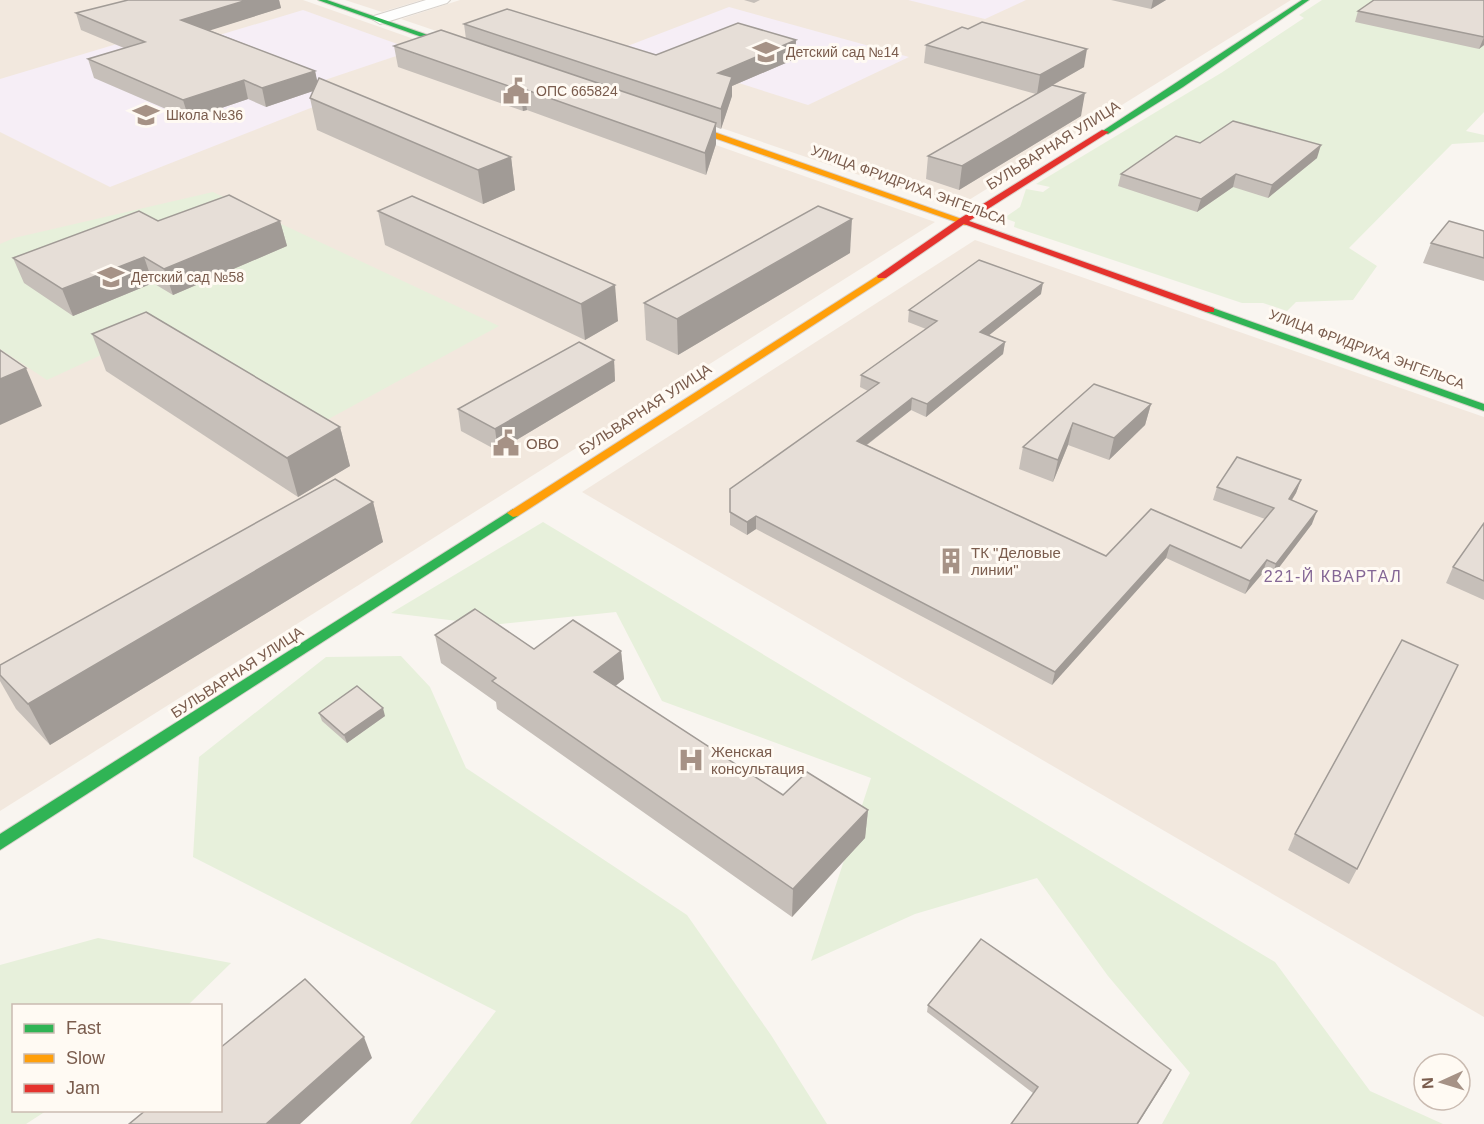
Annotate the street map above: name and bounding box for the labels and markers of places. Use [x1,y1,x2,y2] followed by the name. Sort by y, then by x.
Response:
[751,37,781,67] school or university icon: Детский сад №14
[786,44,899,60] place label: Детский сад №14
[501,76,531,106] public building icon: ОПС 665824
[536,83,618,99] place label: ОПС 665824
[131,100,161,130] school or university icon: Школа №36
[166,107,243,123] place label: Школа №36
[96,262,126,292] school or university icon: Детский сад №58
[131,269,244,285] place label: Детский сад №58
[491,428,521,458] public building icon: ОВО
[526,435,559,452] place label: ОВО
[971,544,1061,578] place label: ТК "Деловые линии"
[936,546,966,576] building icon: ТК "Деловые линии"
[711,743,805,777] place label: Женская консультация
[676,745,706,775] hospital icon: Женская консультация

